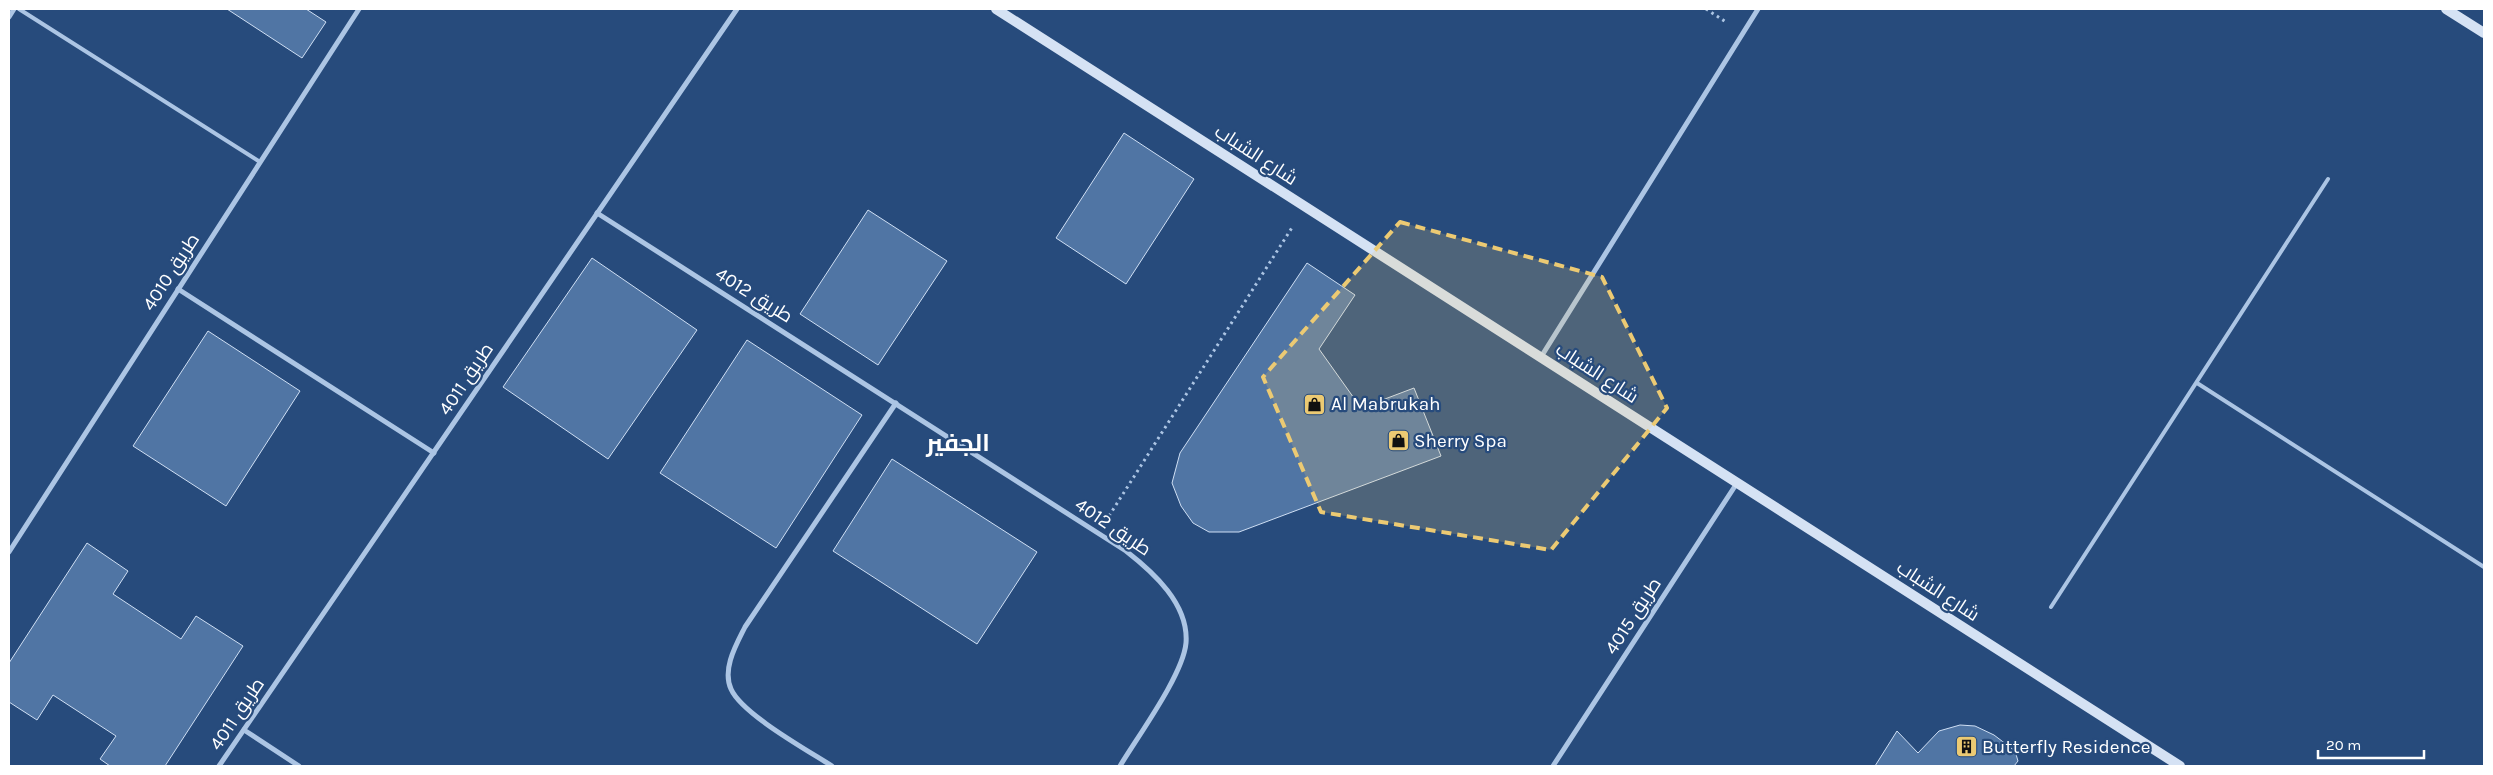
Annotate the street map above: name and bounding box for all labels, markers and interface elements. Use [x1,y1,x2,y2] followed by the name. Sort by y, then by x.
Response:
[1209,120,1301,192] street label: شارع الشباب
[138,229,205,315] street label: طريق 4010
[711,263,797,328] street label: طريق 4012
[1550,338,1642,410] street label: شارع الشباب
[434,339,499,420] street label: طريق 4011
[1303,392,1327,416] shop icon: Al Mabrukah
[1331,393,1441,415] place label: Al Mabrukah
[925,429,990,457] district label: الجفير
[1386,429,1410,453] shop icon: Sherry Spa
[1414,430,1507,452] place label: Sherry Spa
[1070,494,1155,561] street label: طريق 4012
[1891,556,1983,628] street label: شارع الشباب
[1600,574,1667,659] street label: طريق 4015
[205,674,270,755] street label: طريق 4011
[2318,728,2424,760] scale bar
[1954,735,1978,759] building icon: Butterfly Residence
[1982,736,2151,758] place label: Butterfly Residence
[2326,736,2361,754] text: 20 m

